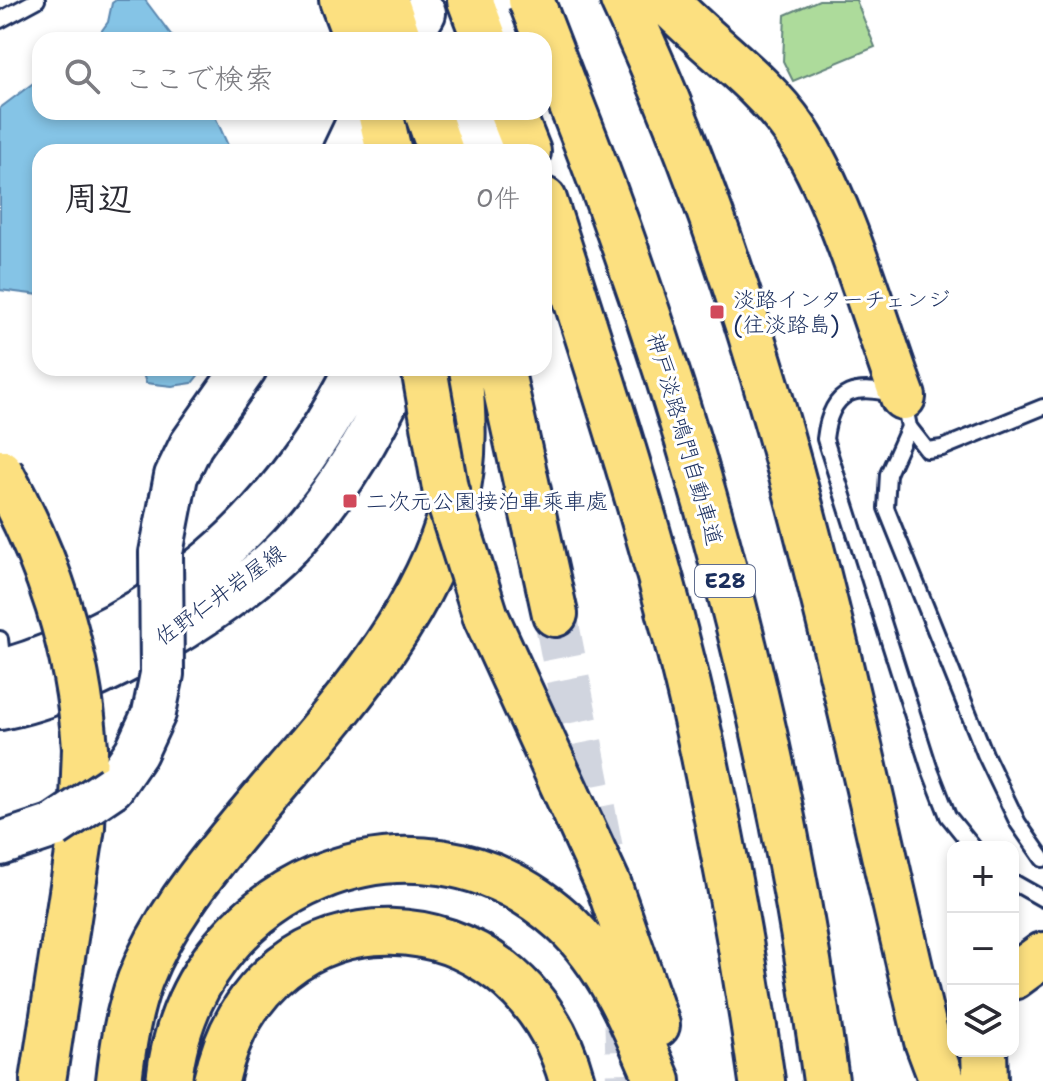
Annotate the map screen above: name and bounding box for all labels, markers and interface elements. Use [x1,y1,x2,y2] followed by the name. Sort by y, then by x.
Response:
[32,32,552,120] search box
[60,54,104,98] icon: search
[124,58,274,99] text: ここで検索
[64,175,132,221] text: 周辺
[476,180,520,215] text: 0件
[733,285,950,339] place label: 淡路インターチェンジ (往淡路島)
[708,303,726,321] marker: 淡路インターチェンジ (往淡路島)
[641,329,729,549] street label: 神戸淡路鳴門自動車道
[366,487,608,516] place label: 二次元公園接泊車乘車處
[341,492,359,510] marker: 二次元公園接泊車乘車處
[149,538,291,652] street label: 佐野仁井岩屋線
[695,565,755,597] road number: E28
[947,841,1019,1057] map controls
[947,841,1019,913] button: +
[947,913,1019,985] button: −
[947,985,1019,1057] button: layers

